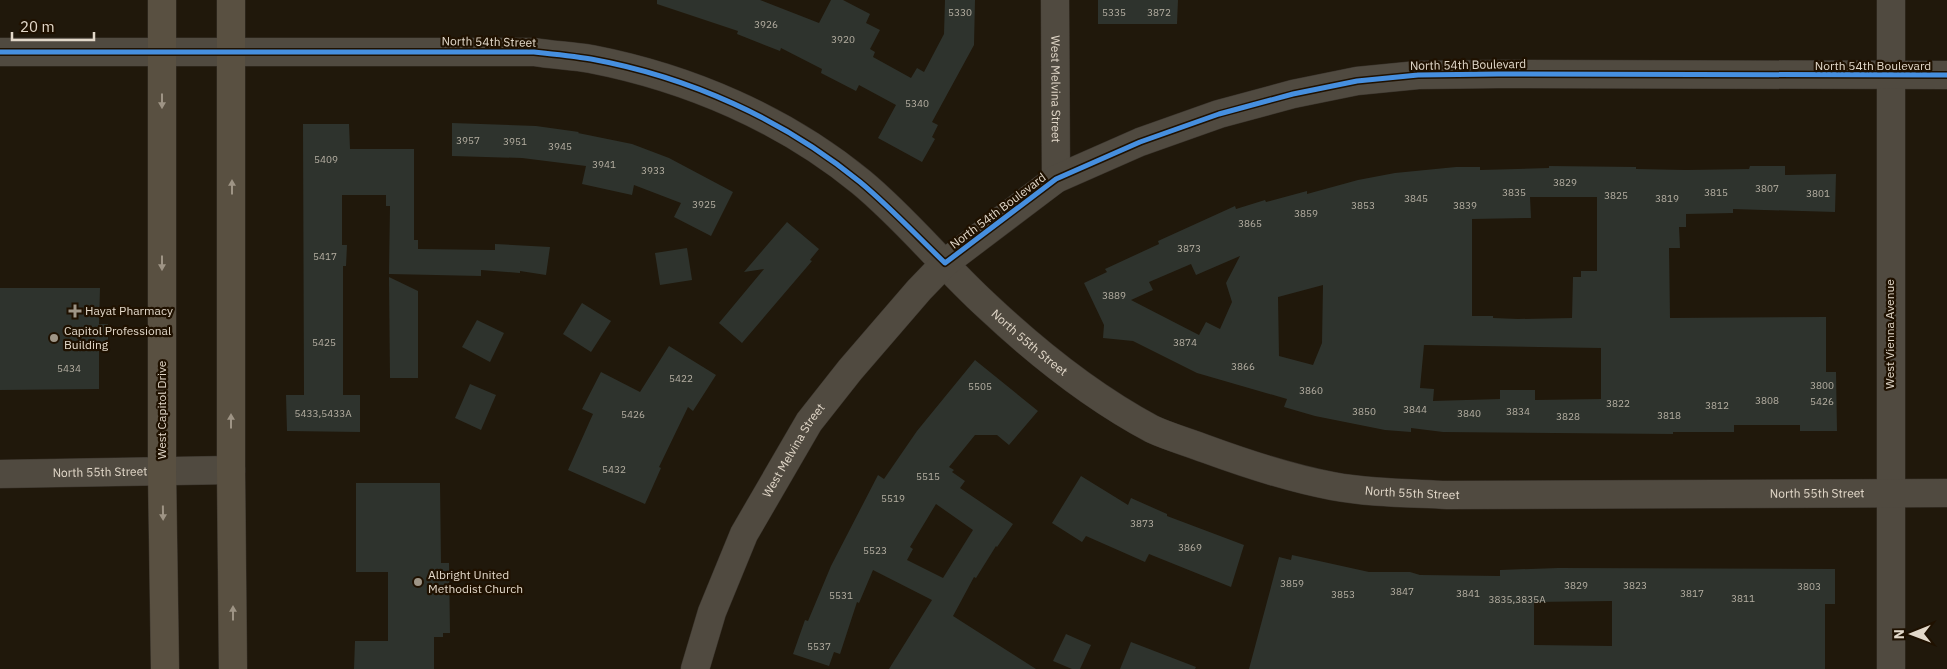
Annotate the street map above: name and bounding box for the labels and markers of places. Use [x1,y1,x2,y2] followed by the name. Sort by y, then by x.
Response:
[85,303,173,318] place label: Hayat Pharmacy
[69,305,81,317] marker: Hayat Pharmacy
[64,323,171,352] place label: Capitol Professional Building
[48,332,60,344] marker: Capitol Professional Building
[428,567,523,596] place label: Albright United Methodist Church
[412,576,424,588] marker: Albright United Methodist Church

